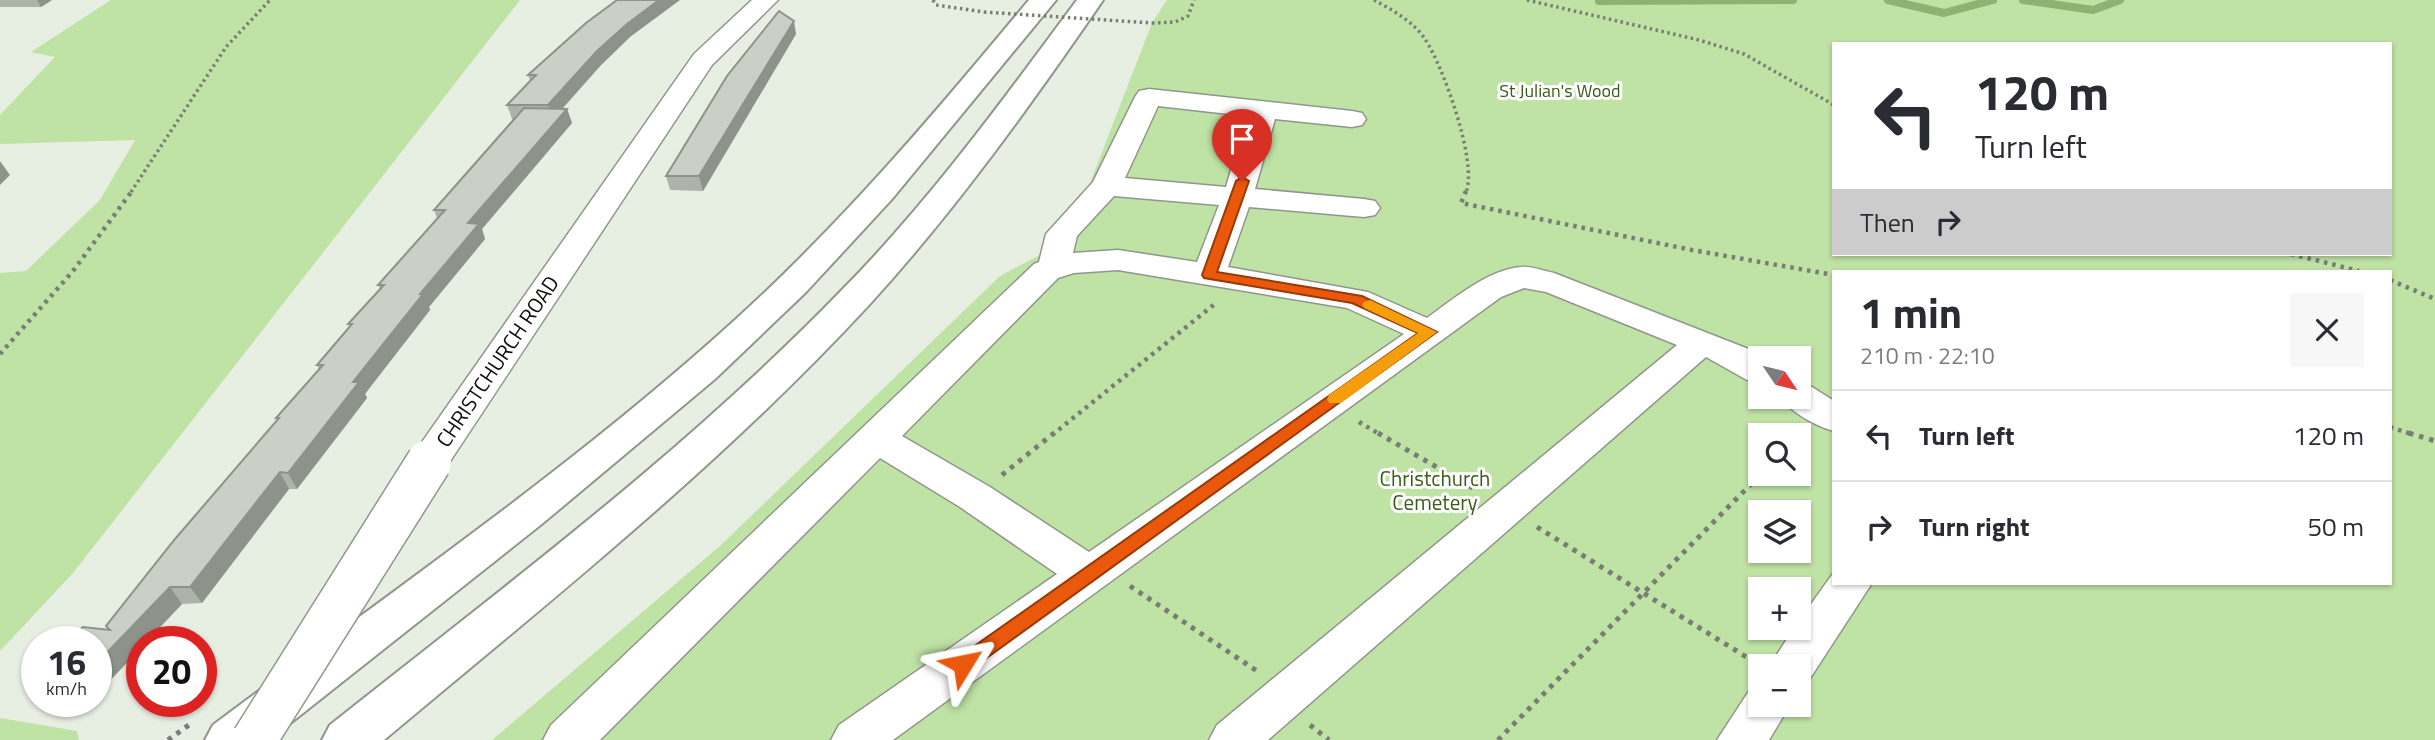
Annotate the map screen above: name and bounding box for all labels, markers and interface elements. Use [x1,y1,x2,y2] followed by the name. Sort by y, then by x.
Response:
[1975,54,2109,129] text: 120 m
[1860,70,1951,161] icon: left
[1499,77,1621,104] park label: St Julian's Wood
[1212,109,1272,181] pin
[1223,120,1261,158] icon: arrive
[1975,122,2087,170] text: Turn left
[1860,203,1915,242] text: Then
[1929,203,1967,241] icon: right
[428,269,566,453] street label: CHRISTCHURCH ROAD
[1860,280,1962,344] text: 1 min
[2290,293,2364,367] button: close
[1860,338,1995,373] text: 210 m · 22:10
[1748,346,1811,410] north arrow
[1748,346,1811,717] map controls
[1919,416,2014,455] text: Turn left
[2293,416,2364,455] text: 120 m
[1860,417,1898,455] icon: left
[1748,423,1811,486] button: search
[1380,462,1490,518] park label: Christchurch Cemetery
[1748,500,1811,563] button: layers
[1919,507,2030,546] text: Turn right
[2307,507,2364,546] text: 50 m
[1860,508,1898,546] icon: right
[1748,577,1811,640] button: +
[126,626,217,717] speed limit sign: 20
[926,627,1000,701] position arrow
[47,635,86,689] text: 16
[1748,654,1811,717] button: −
[46,675,87,702] text: km/h

